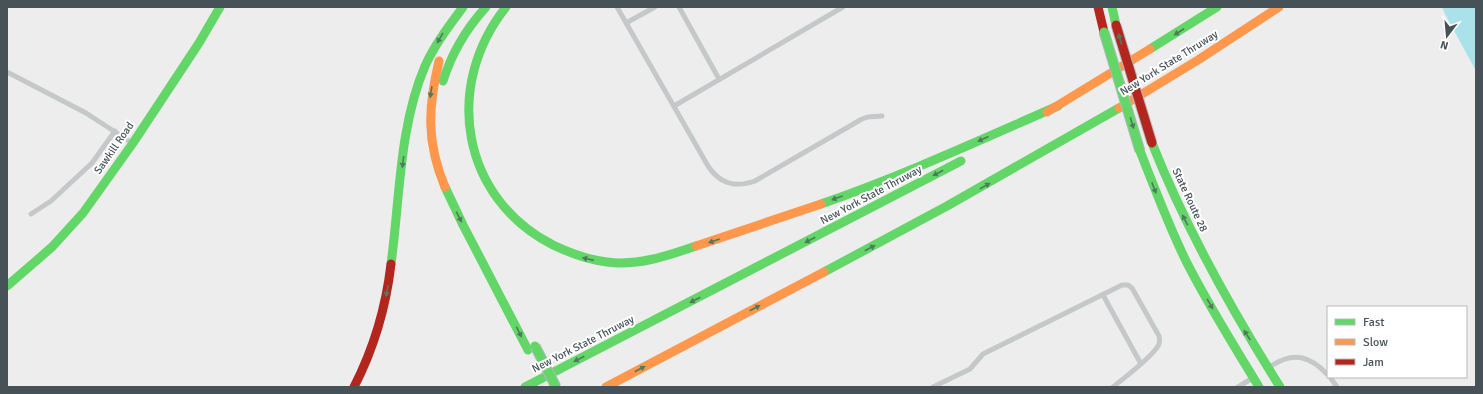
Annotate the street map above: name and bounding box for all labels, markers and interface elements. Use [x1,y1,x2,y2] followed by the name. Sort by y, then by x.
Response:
[1427,16,1467,56] north arrow
[1118,27,1221,98] street label: New York State Thruway
[1173,28,1185,35] one-way arrow
[437,32,444,44] one-way arrow
[1117,33,1123,45] one-way arrow
[1439,38,1450,52] text: N
[428,86,434,98] one-way arrow
[1129,117,1135,129] one-way arrow
[91,119,137,176] street label: Sawkill Road
[978,136,989,142] one-way arrow
[400,156,406,168] one-way arrow
[818,162,925,227] street label: New York State Thruway
[1170,166,1210,234] street label: State Route 28
[932,170,944,177] one-way arrow
[1151,182,1157,194] one-way arrow
[979,183,991,189] one-way arrow
[831,196,843,202] one-way arrow
[456,211,462,222] one-way arrow
[1182,215,1189,226] one-way arrow
[805,237,816,243] one-way arrow
[708,238,720,244] one-way arrow
[864,245,876,251] one-way arrow
[582,255,594,261] one-way arrow
[384,284,390,297] one-way arrow
[689,296,701,303] one-way arrow
[1207,298,1214,310] one-way arrow
[749,305,761,312] one-way arrow
[1327,306,1467,378] legend
[530,312,637,375] street label: New York State Thruway
[1363,315,1384,330] text: Fast
[515,326,522,338] one-way arrow
[1243,330,1251,340] one-way arrow
[1363,335,1388,350] text: Slow
[1363,355,1384,370] text: Jam
[574,356,585,362] one-way arrow
[634,366,646,372] one-way arrow

